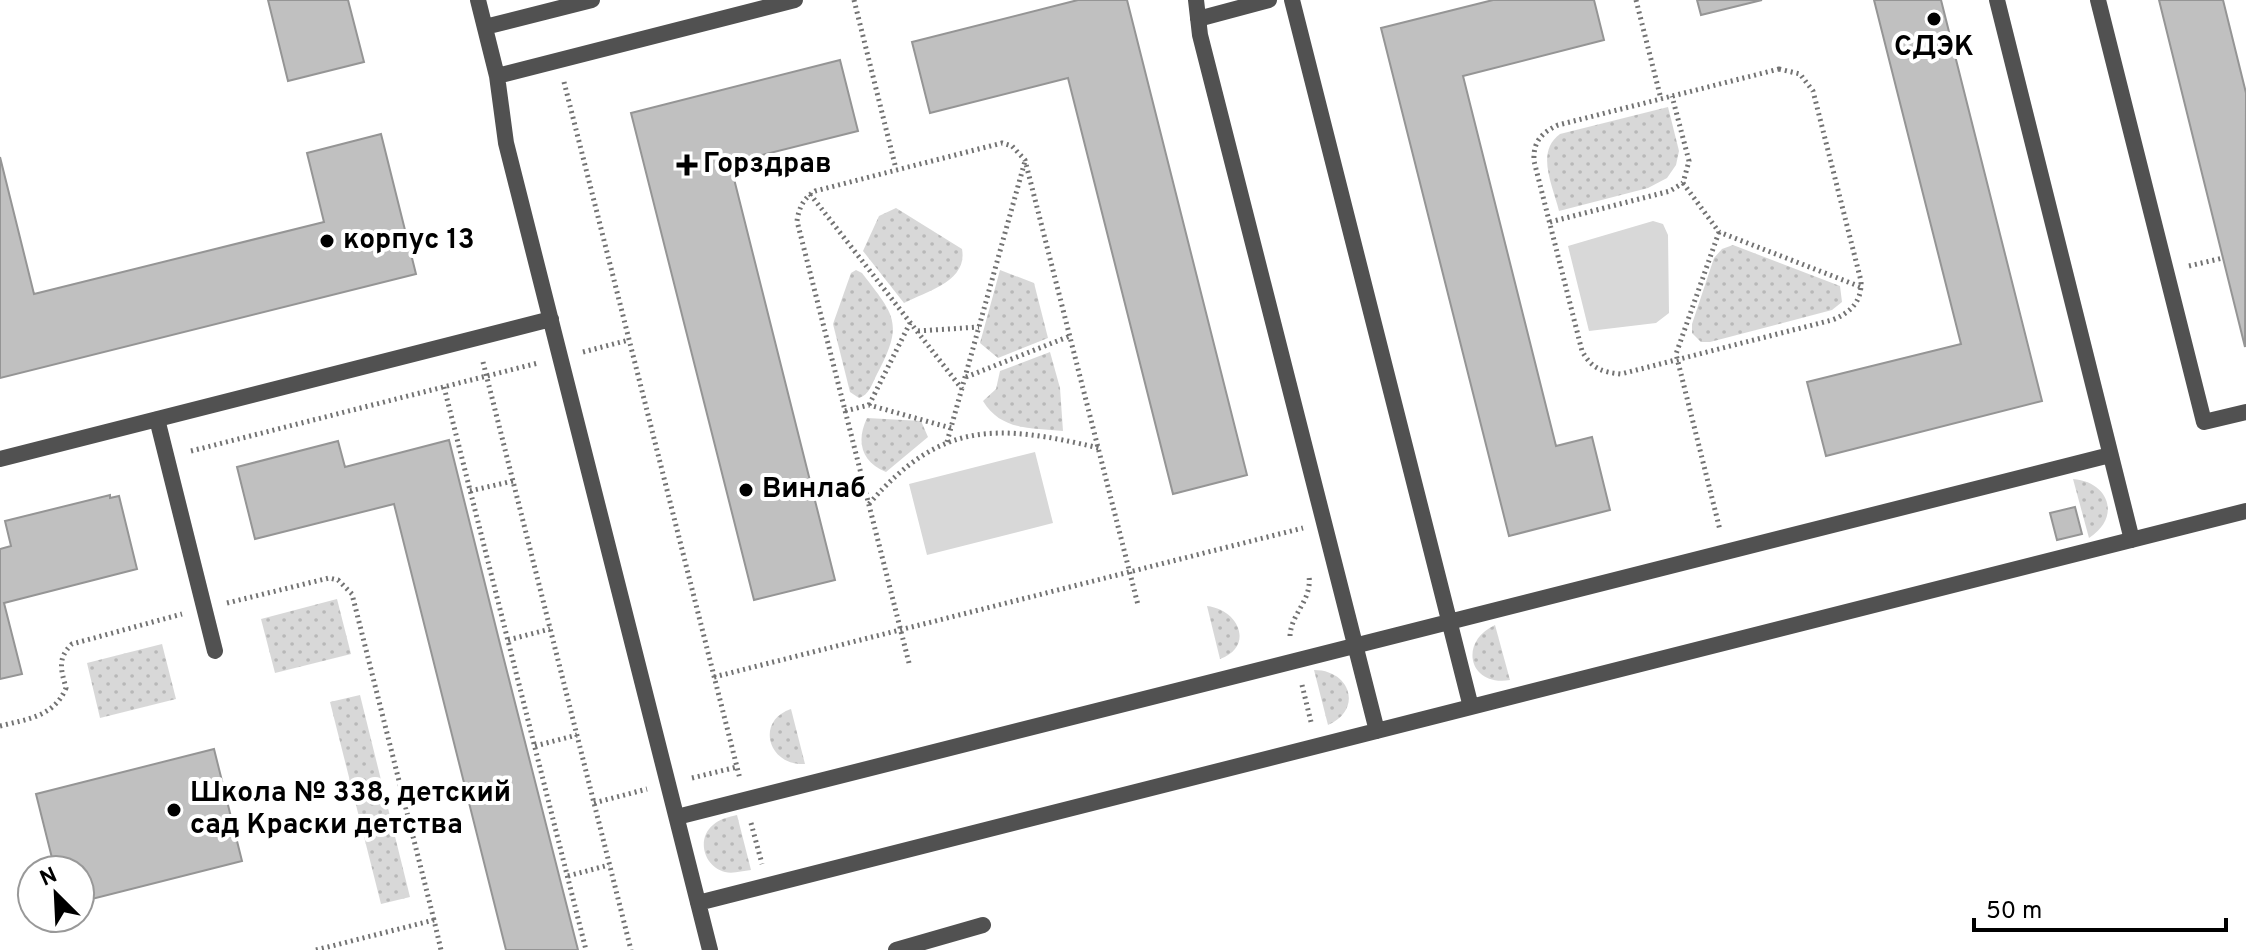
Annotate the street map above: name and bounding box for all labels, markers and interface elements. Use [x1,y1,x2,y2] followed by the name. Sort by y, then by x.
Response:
[1925,10,1943,28] marker: СДЭК
[1894,30,1974,66] place label: СДЭК
[703,147,832,183] place label: Горздрав
[678,156,696,174] marker: Горздрав
[343,223,474,259] place label: корпус 13
[318,232,336,250] marker: корпус 13
[762,472,866,508] place label: Винлаб
[737,481,755,499] marker: Винлаб
[190,776,511,844] place label: Школа № 338, детский сад Краски детства
[165,801,183,819] marker: Школа № 338, детский сад Краски детства
[16,854,96,934] north arrow
[36,862,62,894] text: N
[1974,882,2226,932] scale bar
[1986,897,2042,927] text: 50 m

